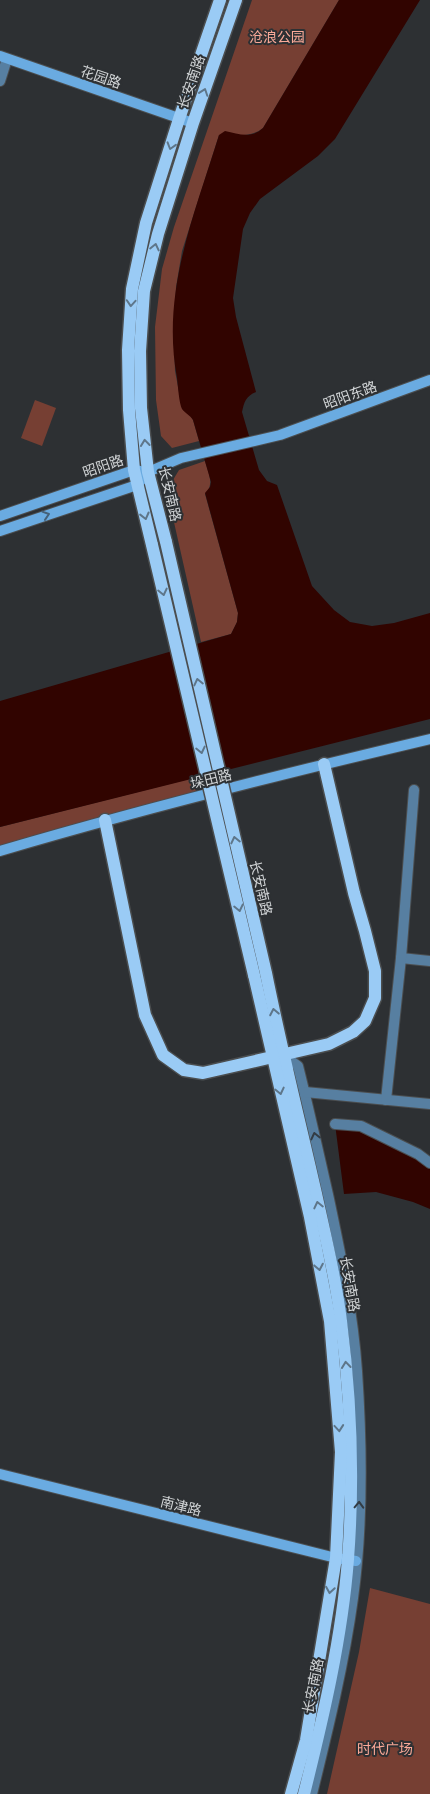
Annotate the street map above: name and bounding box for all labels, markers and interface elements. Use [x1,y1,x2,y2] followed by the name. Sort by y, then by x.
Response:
[249,28,305,46] park label: 沧浪公园
[173,53,209,111] street label: 长安南路
[78,62,124,92] street label: 花园路
[198,89,208,97] one-way arrow
[167,141,177,149] one-way arrow
[149,243,160,252] one-way arrow
[126,299,137,307] one-way arrow
[321,377,379,413] street label: 昭阳东路
[140,439,151,447] one-way arrow
[80,451,126,481] street label: 昭阳路
[155,465,185,523] street label: 长安南路
[42,511,50,521] one-way arrow
[139,512,150,521] one-way arrow
[157,588,168,597] one-way arrow
[193,677,204,686] one-way arrow
[195,746,206,755] one-way arrow
[188,765,234,793] street label: 垛田路
[230,836,241,845] one-way arrow
[246,859,276,917] street label: 长安南路
[233,904,243,912] one-way arrow
[269,1008,280,1017] one-way arrow
[274,1087,285,1096] one-way arrow
[310,1132,321,1141] one-way arrow
[313,1200,324,1209] one-way arrow
[336,1255,364,1313] street label: 长安南路
[314,1262,324,1271] one-way arrow
[341,1360,352,1368] one-way arrow
[333,1424,344,1432] one-way arrow
[158,1492,204,1520] street label: 南津路
[354,1501,365,1509] one-way arrow
[326,1585,336,1594] one-way arrow
[299,1657,327,1715] street label: 长安南路
[357,1740,413,1758] park label: 时代广场

